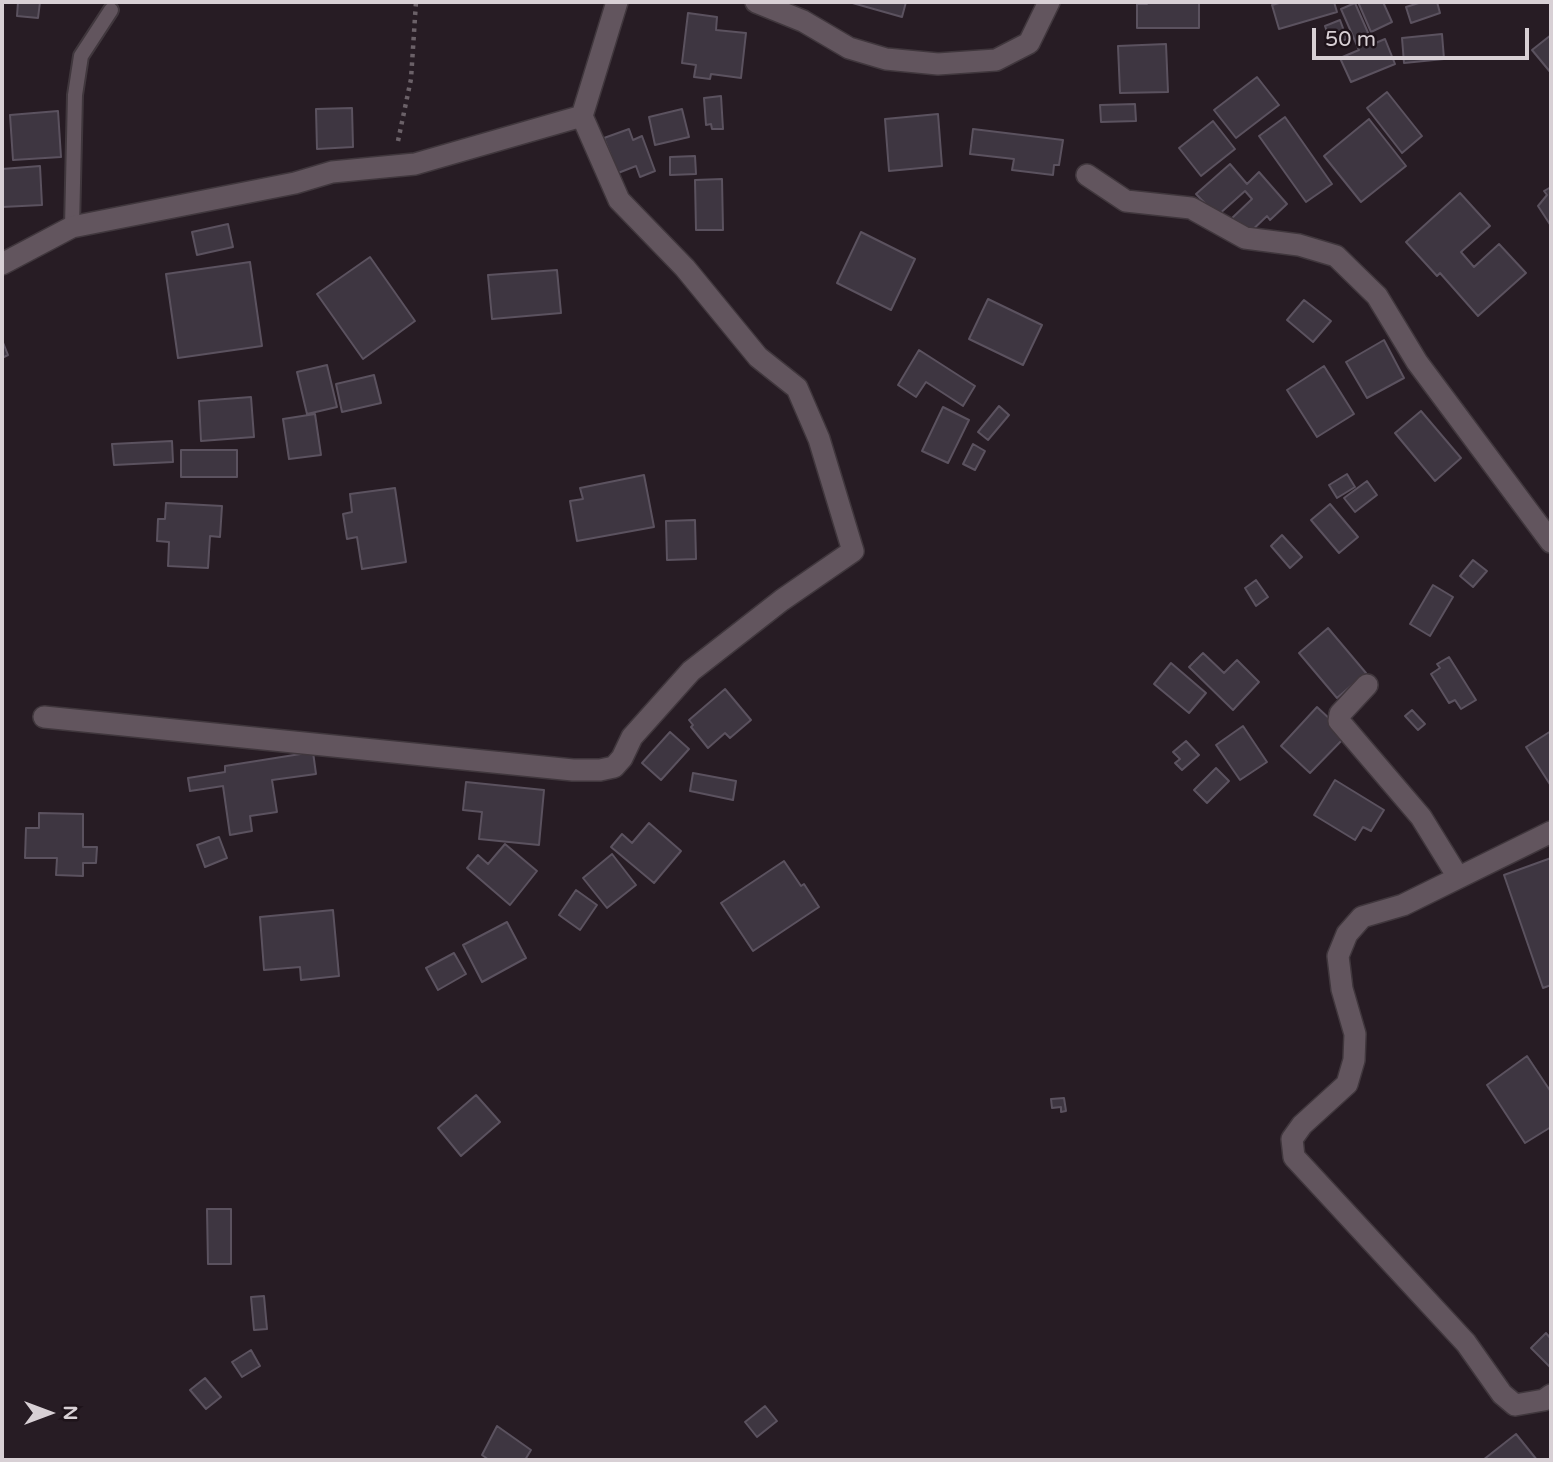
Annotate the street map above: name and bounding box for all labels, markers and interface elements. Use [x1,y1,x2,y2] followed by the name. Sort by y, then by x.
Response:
[1315,14,1532,58] scale bar
[1325,27,1376,52] text: 50 m
[14,1378,84,1448] north arrow
[59,1405,81,1421] text: N

